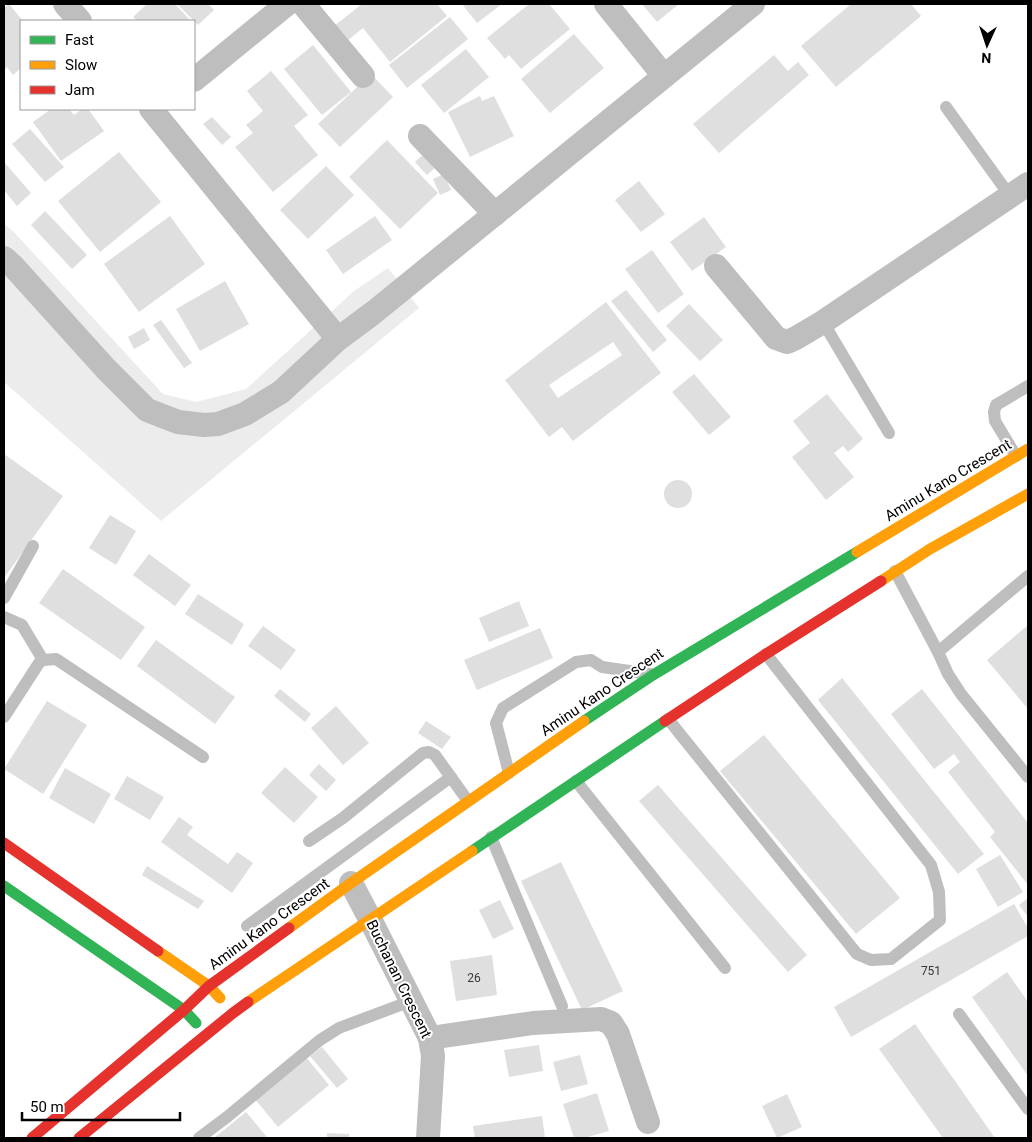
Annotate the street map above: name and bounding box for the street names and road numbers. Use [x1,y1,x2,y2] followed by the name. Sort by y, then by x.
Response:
[881,435,1015,525] street label: Aminu Kano Crescent
[537,644,667,740] street label: Aminu Kano Crescent
[205,874,333,974] street label: Aminu Kano Crescent
[362,917,436,1041] street label: Buchanan Crescent

